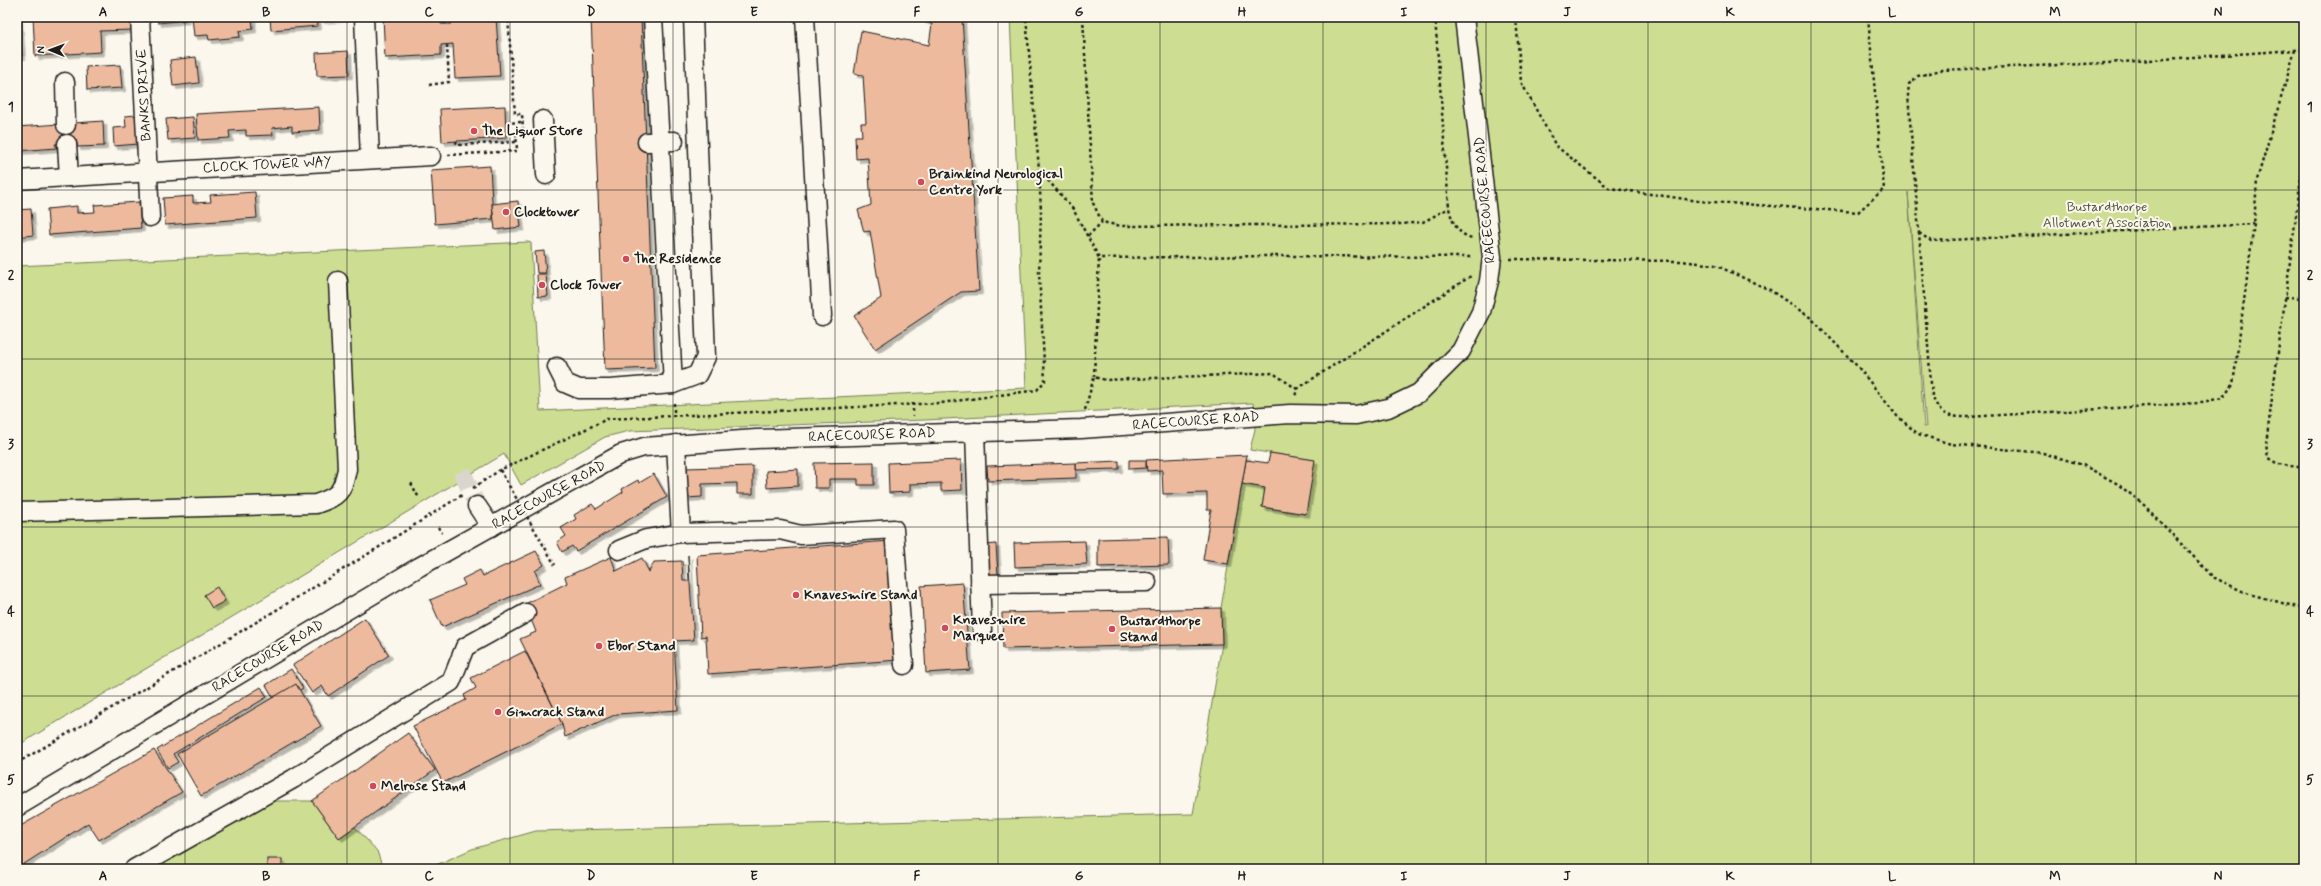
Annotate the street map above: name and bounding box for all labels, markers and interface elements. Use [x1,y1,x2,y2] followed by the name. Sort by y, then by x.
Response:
[99,4,107,21] text: A
[262,4,271,21] text: B
[424,4,434,21] text: C
[587,4,596,21] text: D
[750,4,758,21] text: E
[914,4,921,21] text: F
[1075,4,1084,21] text: G
[1238,4,1247,21] text: H
[1401,4,1408,21] text: I
[1563,4,1571,21] text: J
[1725,4,1735,21] text: K
[1888,4,1897,21] text: L
[2049,4,2061,21] text: M
[2214,4,2223,21] text: N
[30,30,70,70] north arrow
[34,46,48,54] text: N
[133,48,155,142] street label: BANKS DRIVE
[8,99,14,116] text: 1
[2307,99,2313,116] text: 1
[482,122,583,140] place label: The Liquor Store
[469,126,479,136] marker: The Liquor Store
[1470,136,1500,264] street label: RACECOURSE ROAD
[202,153,332,177] street label: CLOCK TOWER WAY
[929,165,1063,199] place label: Brainkind Neurological Centre York
[916,177,926,187] marker: Brainkind Neurological Centre York
[2043,198,2171,232] park label: Bustardthorpe Allotment Association
[514,203,580,221] place label: Clocktower
[501,207,511,217] marker: Clocktower
[634,250,721,268] place label: The Residence
[621,254,631,264] marker: The Residence
[8,267,15,284] text: 2
[2307,267,2314,284] text: 2
[550,276,622,294] place label: Clock Tower
[537,280,547,290] marker: Clock Tower
[1132,408,1260,434] street label: RACECOURSE ROAD
[808,424,936,446] street label: RACECOURSE ROAD
[8,436,14,453] text: 3
[2307,436,2313,453] text: 3
[489,456,609,534] street label: RACECOURSE ROAD
[804,586,917,604] place label: Knavesmire Stand
[791,590,801,600] marker: Knavesmire Stand
[7,604,15,621] text: 4
[2306,604,2314,621] text: 4
[953,611,1026,645] place label: Knavesmire Marquee
[1120,612,1201,646] place label: Bustardthorpe Stand
[209,616,327,696] street label: RACECOURSE ROAD
[940,623,950,633] marker: Knavesmire Marquee
[1107,624,1117,634] marker: Bustardthorpe Stand
[607,637,676,655] place label: Ebor Stand
[594,641,604,651] marker: Ebor Stand
[506,703,604,721] place label: Gimcrack Stand
[493,707,503,717] marker: Gimcrack Stand
[7,772,15,789] text: 5
[2306,772,2314,789] text: 5
[381,777,466,795] place label: Melrose Stand
[368,781,378,791] marker: Melrose Stand
[99,868,107,885] text: A
[262,868,271,885] text: B
[424,868,434,885] text: C
[587,868,596,885] text: D
[750,868,758,885] text: E
[914,868,921,885] text: F
[1075,868,1084,885] text: G
[1238,868,1247,885] text: H
[1401,868,1408,885] text: I
[1563,868,1571,885] text: J
[1725,868,1735,885] text: K
[1888,868,1897,885] text: L
[2049,868,2061,885] text: M
[2214,868,2223,885] text: N

